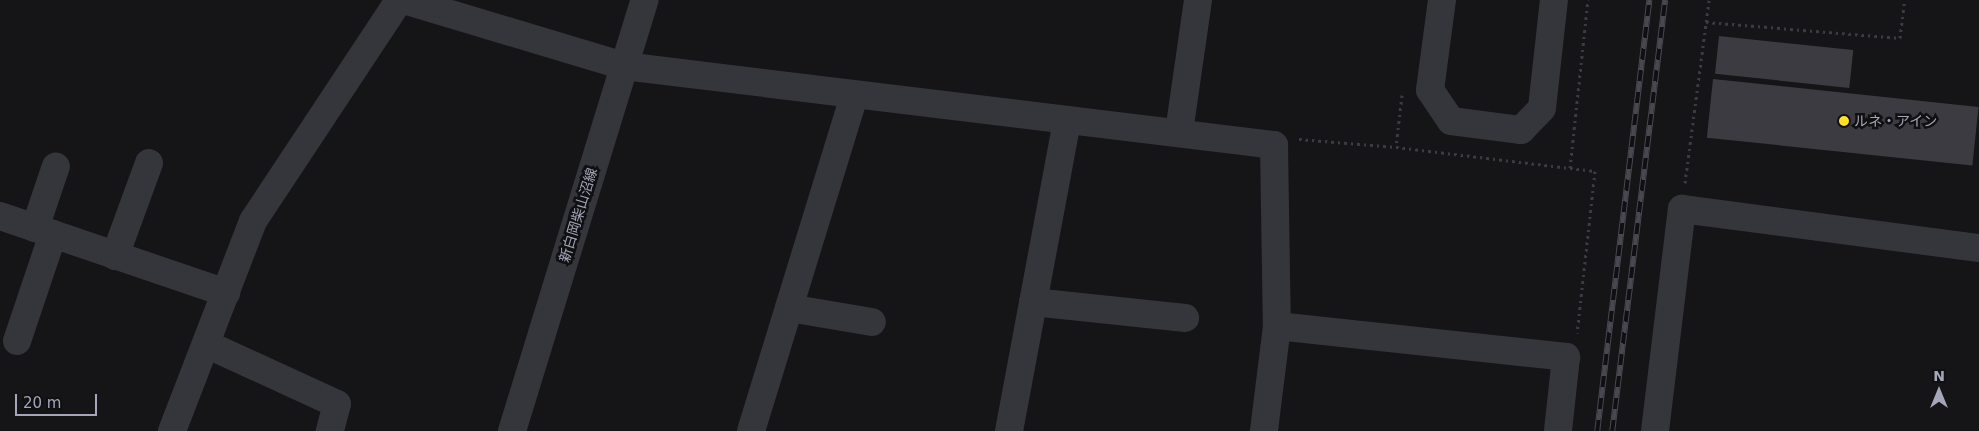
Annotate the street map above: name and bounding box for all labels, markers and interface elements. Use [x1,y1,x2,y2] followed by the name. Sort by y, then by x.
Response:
[1854,113,1938,129] place label: ルネ・アイン
[1838,115,1850,127] marker: ルネ・アイン
[556,166,600,264] street label: 新白岡柴山沼線
[1914,366,1964,416] north arrow
[1933,368,1945,384] text: N
[18,384,100,416] scale bar
[23,394,61,412] text: 20 m

